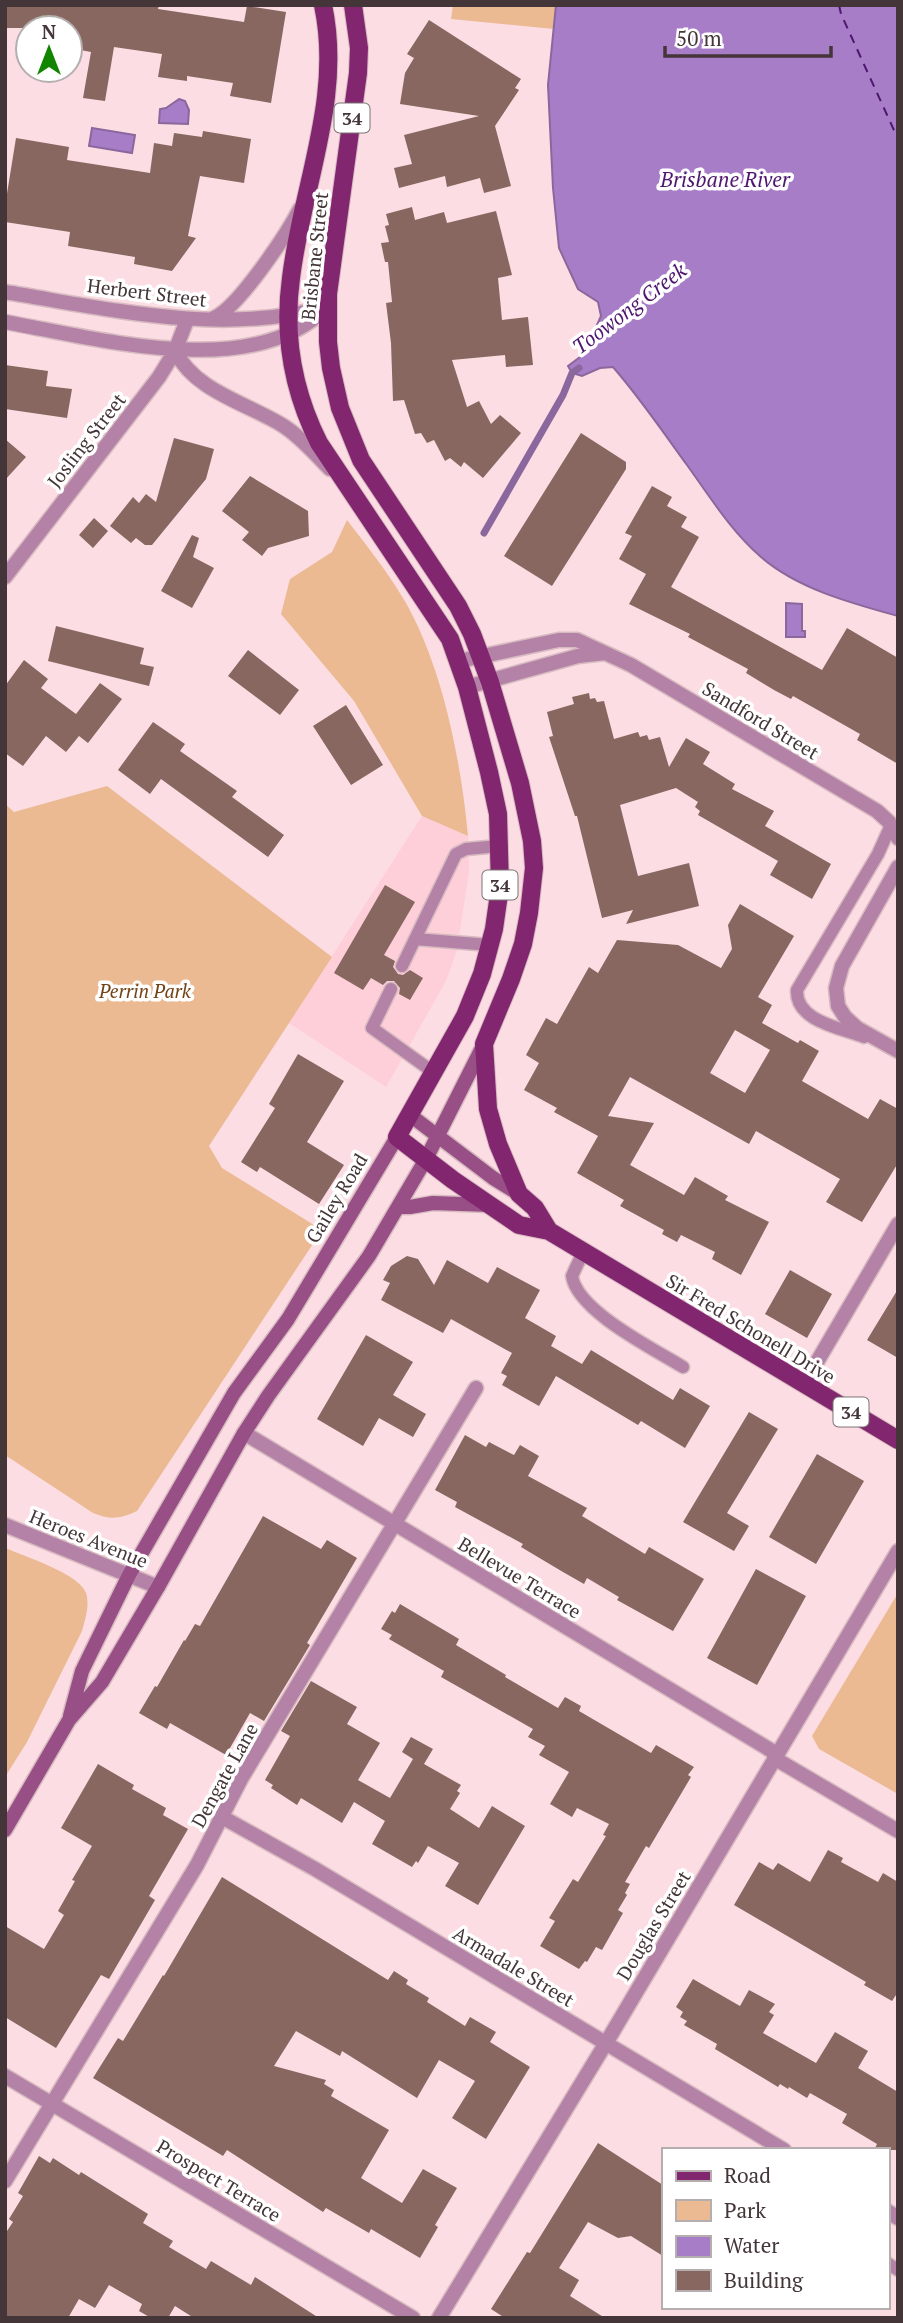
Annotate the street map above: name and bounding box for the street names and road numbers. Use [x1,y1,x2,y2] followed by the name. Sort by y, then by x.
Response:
[334,104,370,132] road number: 34
[295,191,333,321] street label: Brisbane Street
[86,272,208,312] street label: Herbert Street
[41,388,131,492] street label: Josling Street
[698,675,824,765] street label: Sandford Street
[482,870,518,900] road number: 34
[300,1148,373,1247] street label: Gailey Road
[662,1268,840,1388] street label: Sir Fred Schonell Drive
[834,1398,868,1427] road number: 34
[26,1503,152,1573] street label: Heroes Avenue
[454,1530,586,1624] street label: Bellevue Terrace
[185,1718,263,1832] street label: Dengate Lane
[610,1866,696,1984] street label: Douglas Street
[449,1920,579,2012] street label: Armadale Street
[152,2133,286,2227] street label: Prospect Terrace

